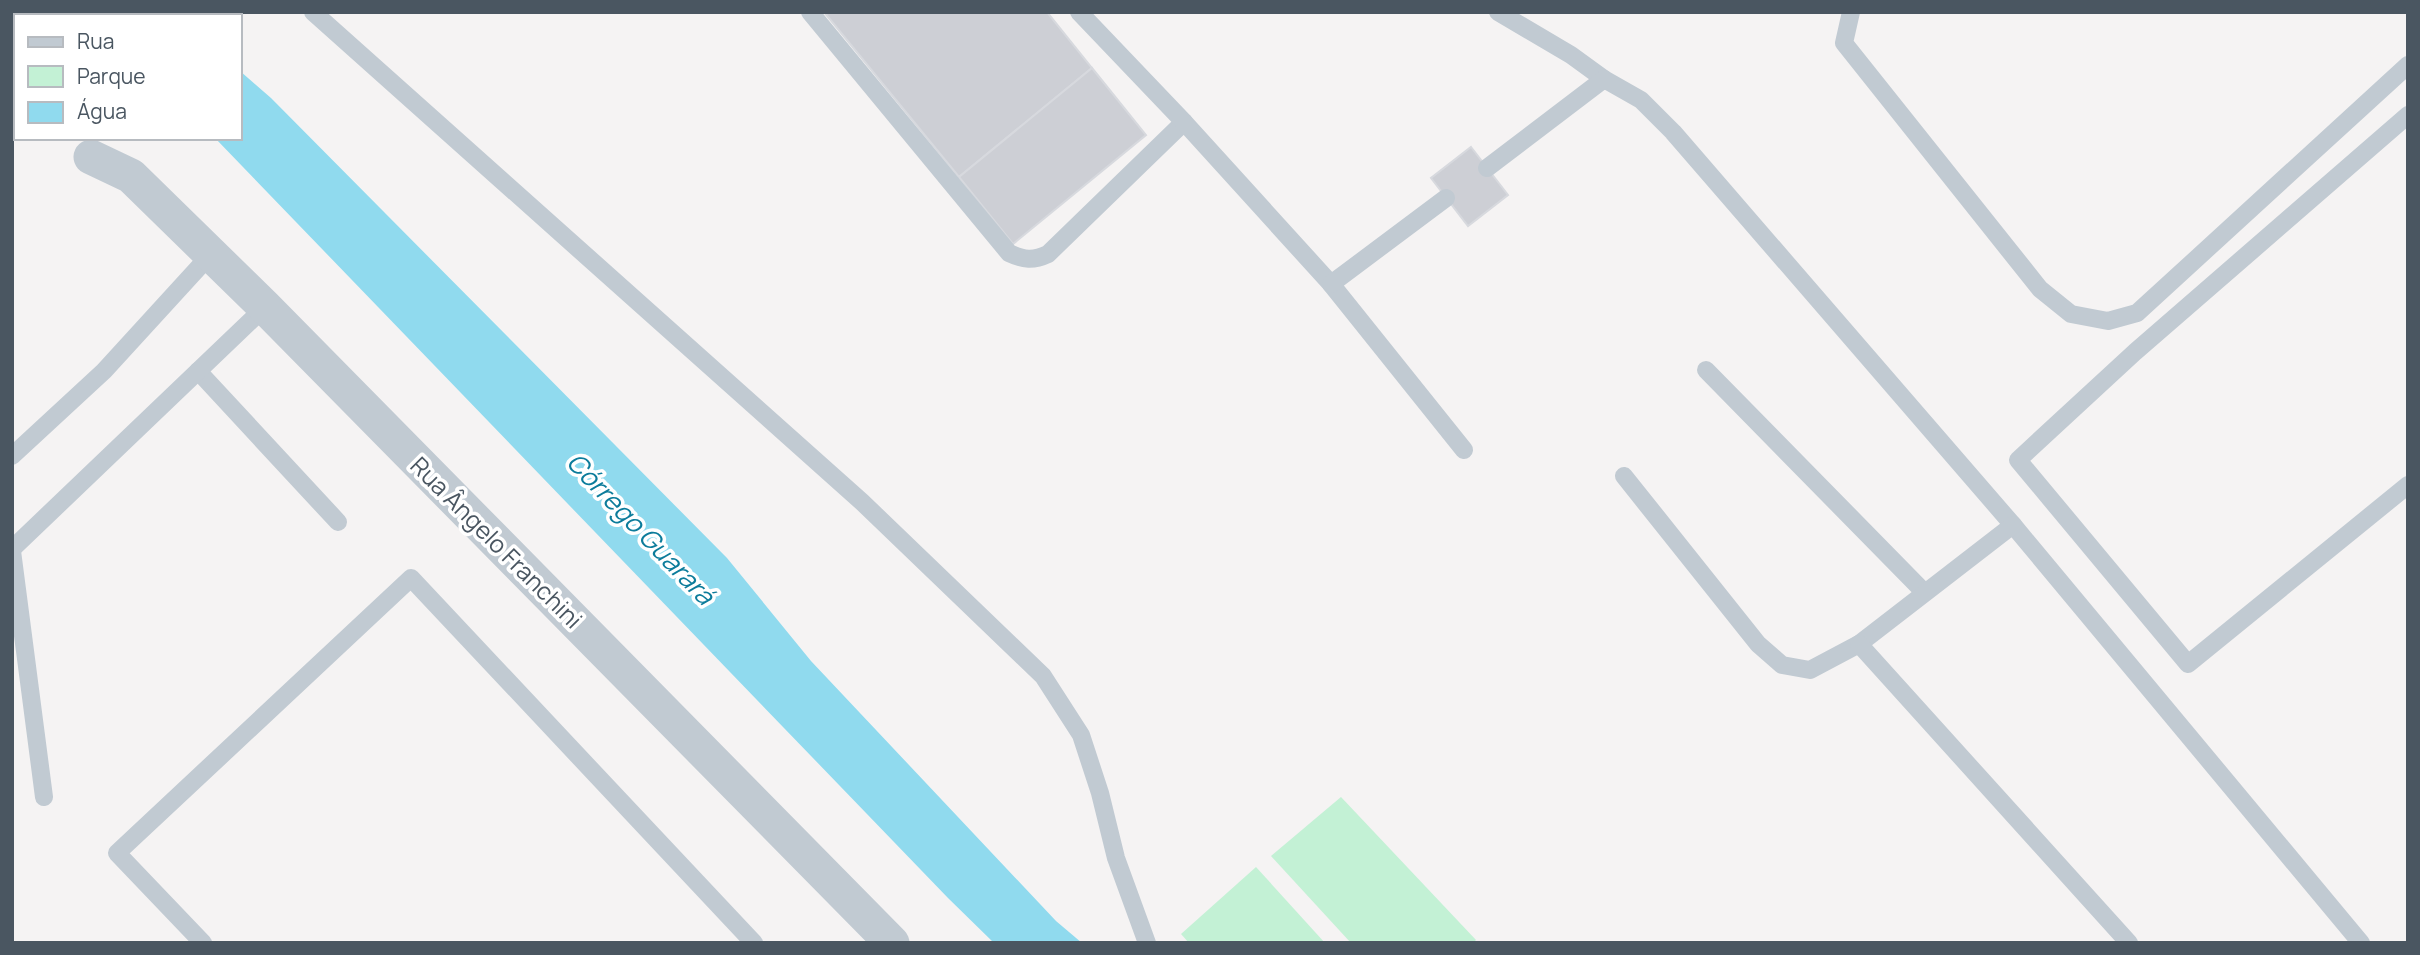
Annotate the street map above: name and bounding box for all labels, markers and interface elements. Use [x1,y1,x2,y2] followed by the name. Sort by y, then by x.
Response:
[14,14,242,140] legend
[77,27,114,55] text: Rua
[77,62,146,90] text: Parque
[77,97,127,125] text: Água
[559,444,724,613] water label: Córrego Guarará
[404,449,590,635] street label: Rua Ângelo Franchini

